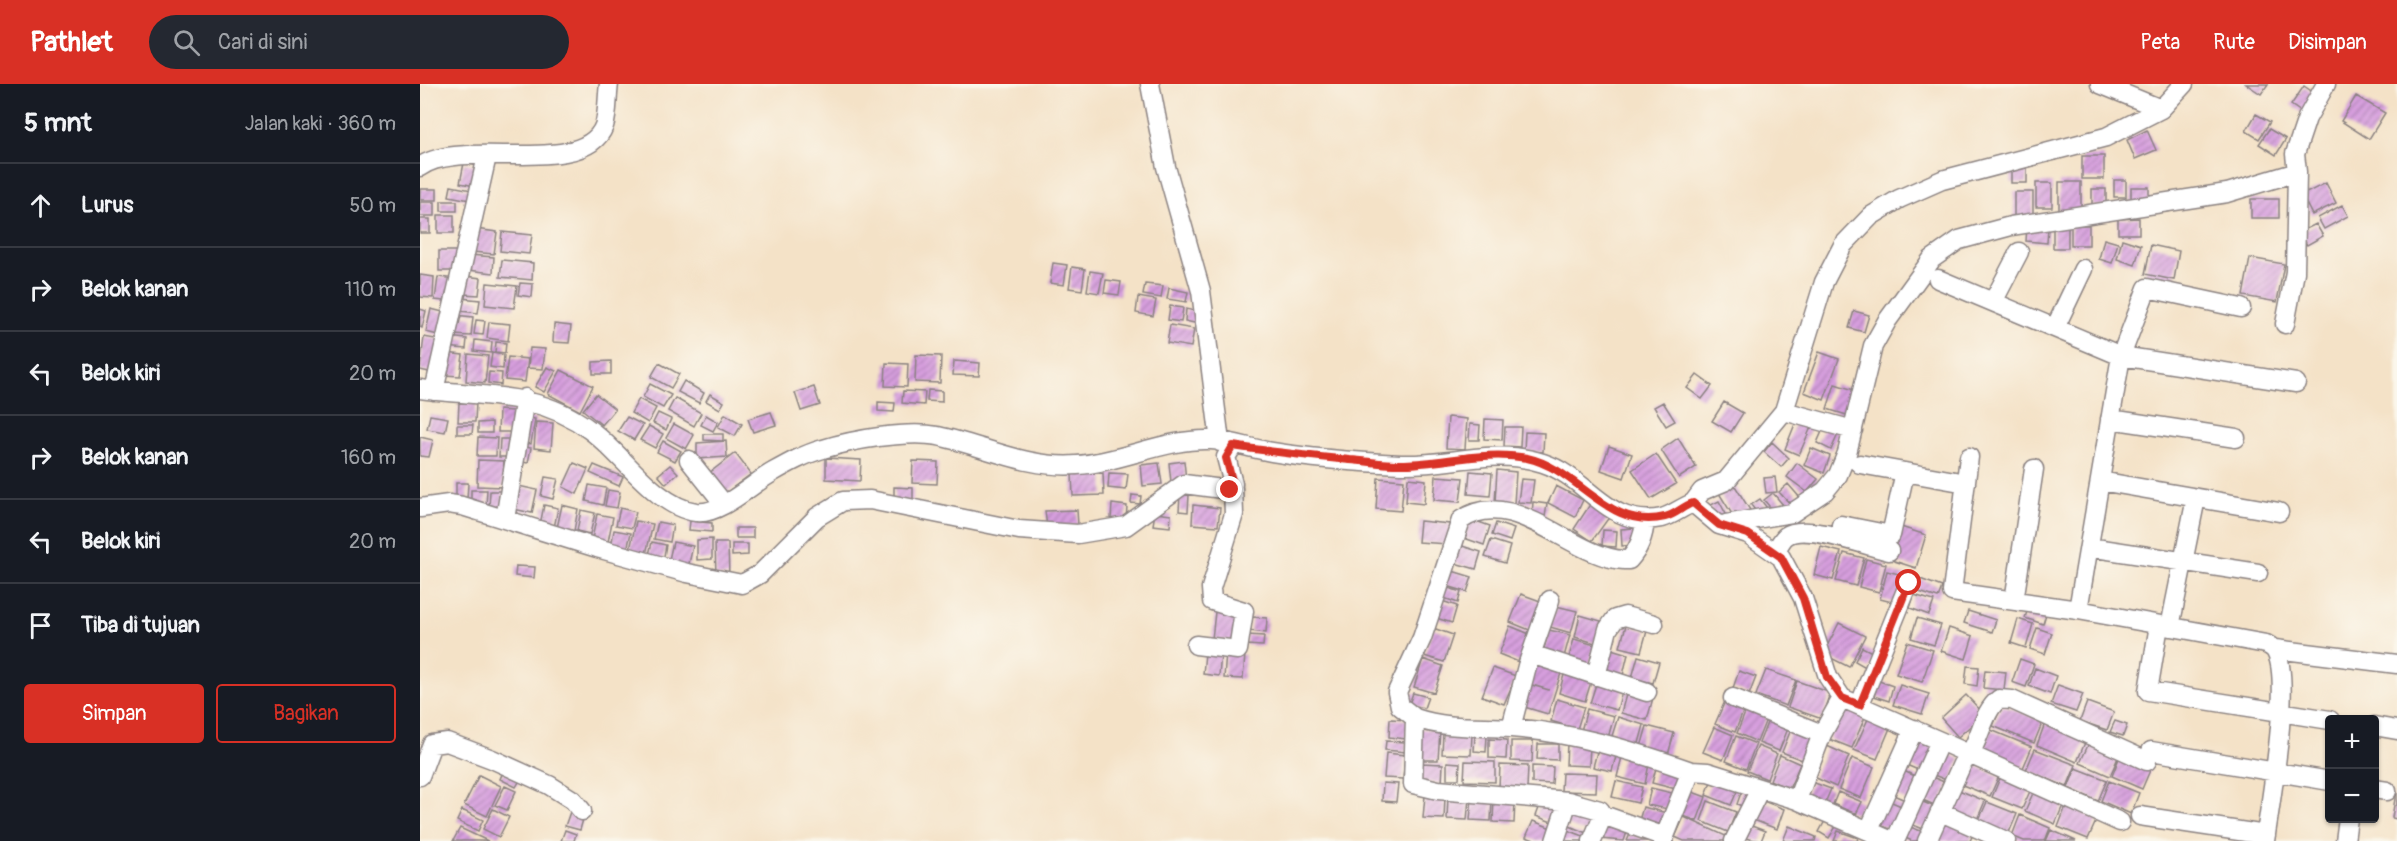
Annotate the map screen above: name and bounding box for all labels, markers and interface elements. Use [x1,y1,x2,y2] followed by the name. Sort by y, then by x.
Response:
[149,15,569,69] search box
[30,25,113,60] text: Pathlet
[170,26,203,59] icon: search
[218,28,307,56] text: Cari di sini
[2140,29,2180,56] text: Peta
[2213,29,2255,56] text: Rute
[2288,29,2367,56] text: Disimpan
[24,107,92,139] text: 5 mnt
[245,111,396,136] text: Jalan kaki · 360 m
[24,189,57,222] icon: ahead
[81,191,133,219] text: Lurus
[349,193,396,218] text: 50 m
[24,273,57,306] icon: right
[81,275,189,303] text: Belok kanan
[345,277,396,302] text: 110 m
[24,357,57,390] icon: left
[81,359,160,387] text: Belok kiri
[349,361,396,386] text: 20 m
[24,441,57,474] icon: right
[81,443,189,471] text: Belok kanan
[341,445,396,470] text: 160 m
[1216,476,1242,502] route end
[24,525,57,558] icon: left
[81,527,160,555] text: Belok kiri
[349,529,396,554] text: 20 m
[1895,569,1921,595] route start
[24,609,57,642] icon: arrive
[81,611,200,639] text: Tiba di tujuan
[24,684,204,743] button: Simpan
[216,684,396,743] button: Bagikan
[2325,715,2379,823] map controls
[2325,715,2379,769] button: +
[2325,769,2379,823] button: −

